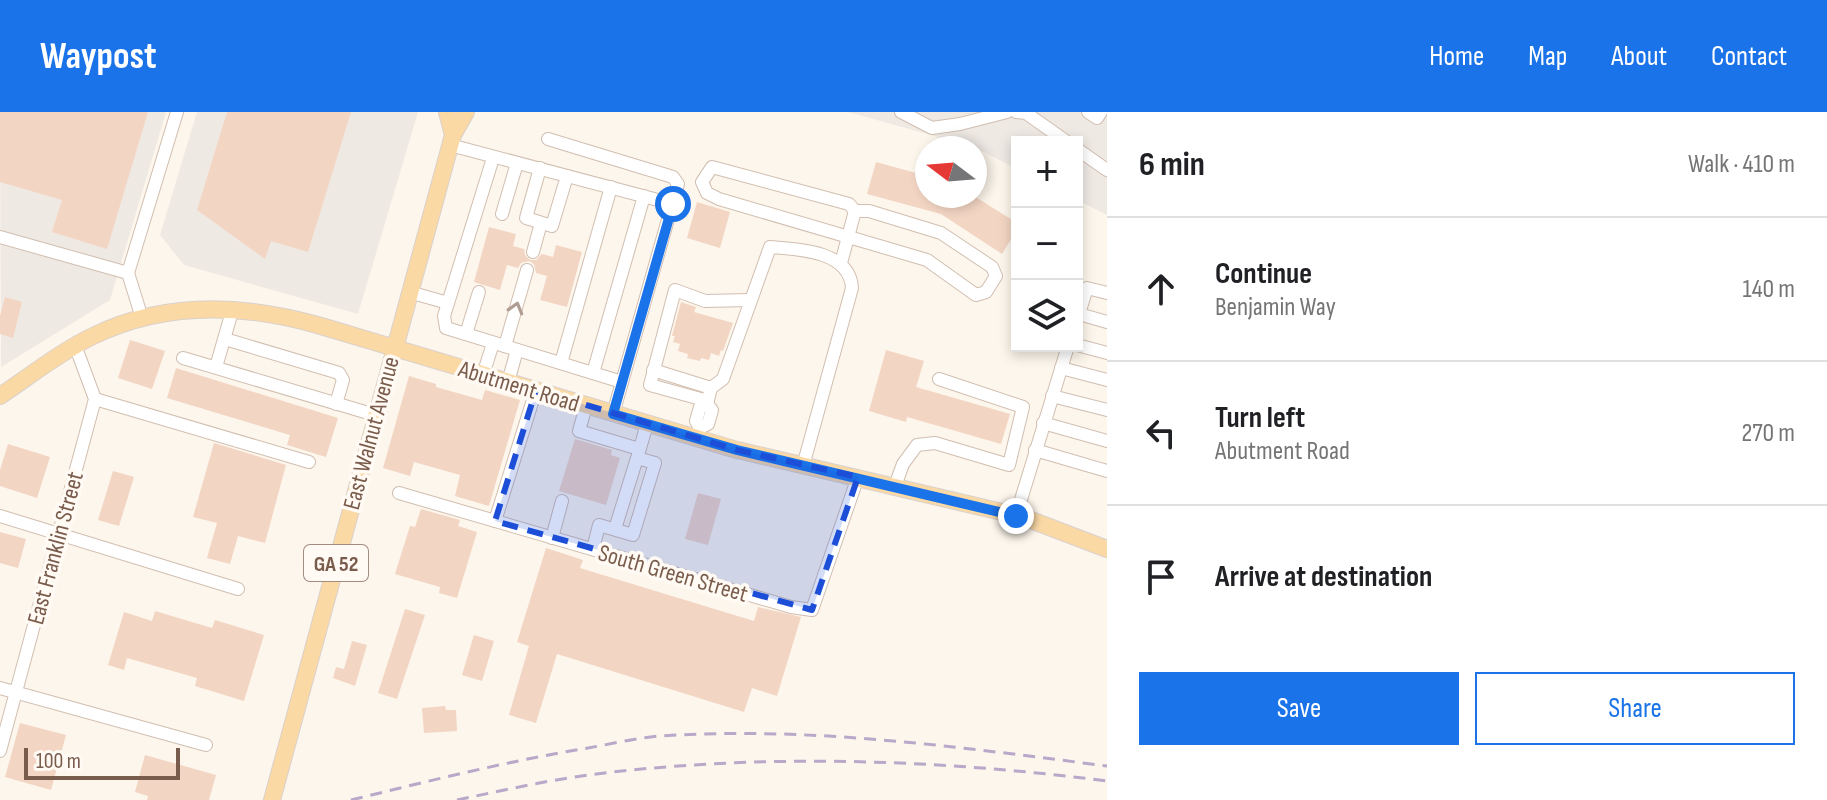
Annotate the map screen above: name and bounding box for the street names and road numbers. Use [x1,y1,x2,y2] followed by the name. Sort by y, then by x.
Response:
[337,353,406,513] street label: East Walnut Avenue
[454,354,583,419] street label: Abutment Road
[21,469,90,628] street label: East Franklin Street
[595,538,751,609] street label: South Green Street
[304,545,368,581] road number: GA 52

